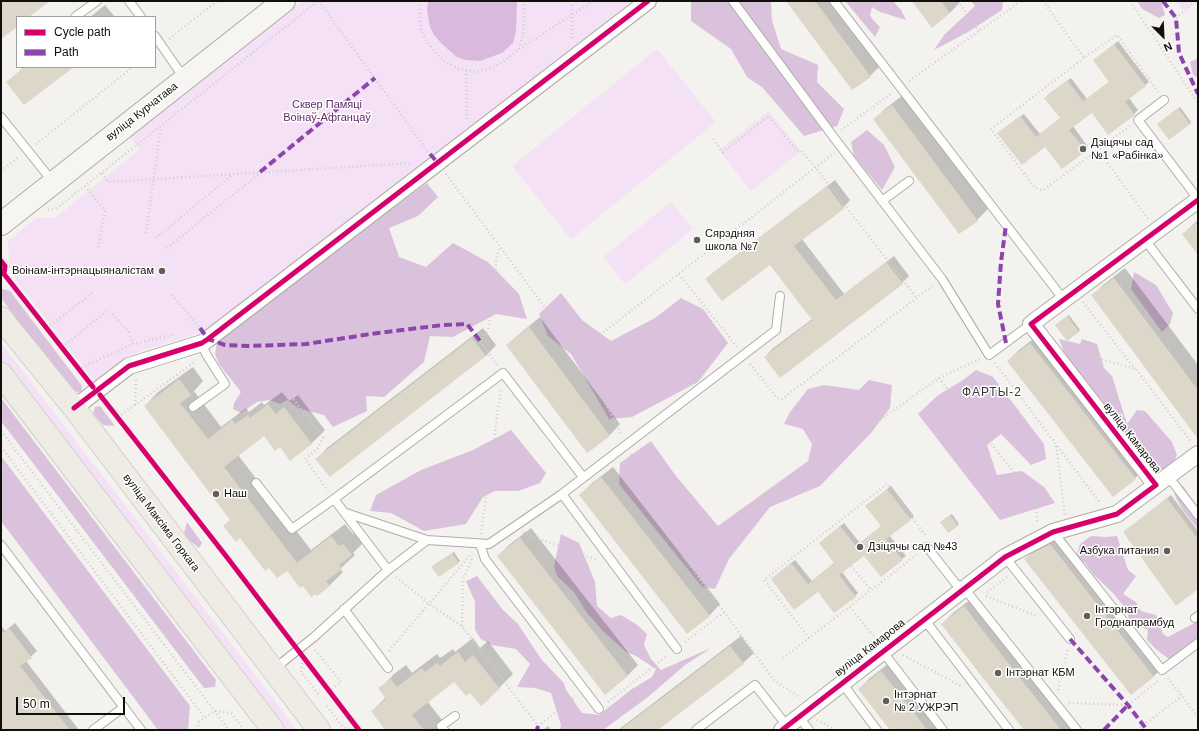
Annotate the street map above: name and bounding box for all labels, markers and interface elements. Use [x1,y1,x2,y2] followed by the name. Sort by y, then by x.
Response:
[16,16,156,68] legend
[1143,16,1183,56] north arrow
[54,25,111,39] text: Cycle path
[1162,40,1174,54] text: N
[54,45,79,59] text: Path
[104,80,180,144] street label: вуліца Курчатава
[283,98,371,124] park label: Сквер Памяці Воінаў-Афганцаў
[1091,136,1163,162] place label: Дзіцячы сад №1 «Рабінка»
[1078,144,1088,154] marker: Дзіцячы сад №1 «Рабінка»
[705,227,758,253] place label: Сярэдняя школа №7
[692,235,702,245] marker: Сярэдняя школа №7
[12,264,154,278] place label: Воінам-інтэрнацыяналістам
[157,266,167,276] marker: Воінам-інтэрнацыяналістам
[962,386,1022,400] district label: ФАРТЫ-2
[1100,400,1164,476] street label: вуліца Камарова
[120,472,202,574] street label: вуліца Максіма Горкага
[224,487,247,501] place label: Наш
[211,489,221,499] marker: Наш
[868,540,957,554] place label: Дзіцячы сад №43
[855,542,865,552] marker: Дзіцячы сад №43
[1080,544,1159,558] place label: Азбука питания
[1162,546,1172,556] marker: Азбука питания
[1095,603,1174,629] place label: Інтэрнат Гроднапрамбуд
[1082,611,1092,621] marker: Інтэрнат Гроднапрамбуд
[832,616,908,680] street label: вуліца Камарова
[1006,666,1075,680] place label: Інтэрнат КБМ
[993,668,1003,678] marker: Інтэрнат КБМ
[894,688,958,714] place label: Інтэрнат № 2 УЖРЭП
[18,689,127,715] scale bar
[881,696,891,706] marker: Інтэрнат № 2 УЖРЭП
[23,697,50,711] text: 50 m

